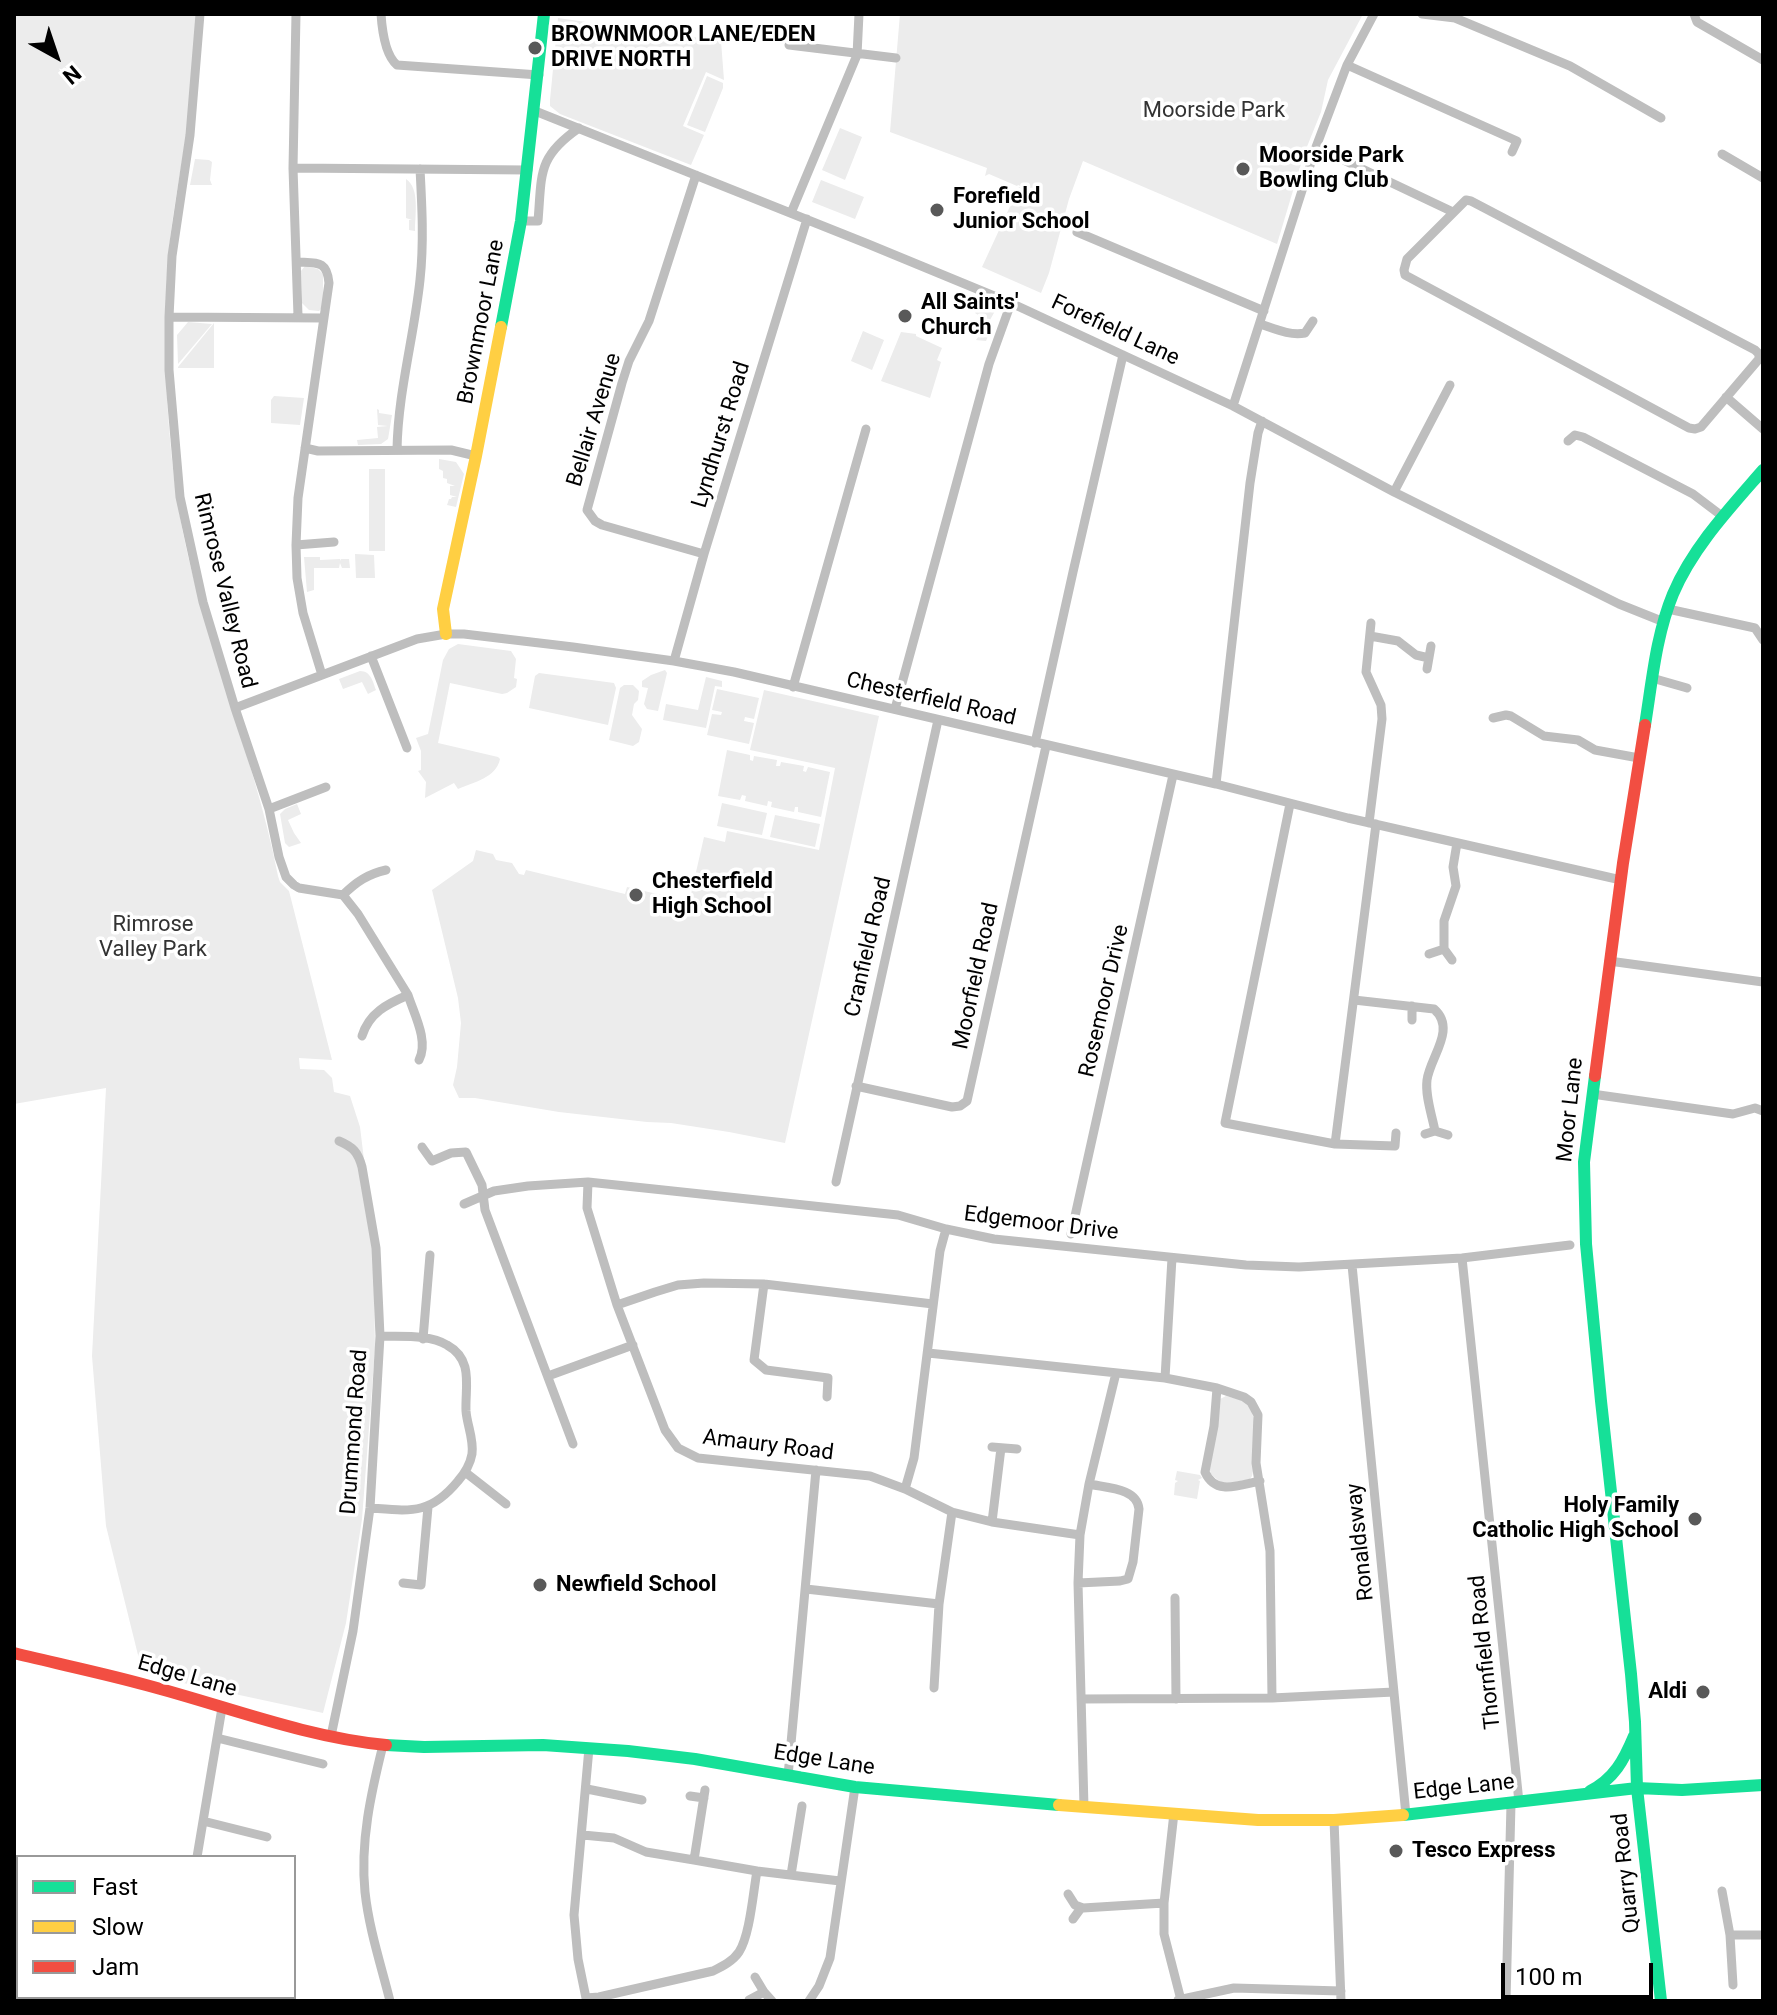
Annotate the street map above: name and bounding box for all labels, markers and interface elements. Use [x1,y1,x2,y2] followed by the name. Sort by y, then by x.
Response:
[16,16,96,96] north arrow
[551,22,816,74] place label: BROWNMOOR LANE/EDEN DRIVE NORTH
[526,39,544,57] marker: BROWNMOOR LANE/EDEN DRIVE NORTH
[58,60,86,89] text: N
[1143,98,1285,124] park label: Moorside Park
[1259,143,1404,194] place label: Moorside Park Bowling Club
[1234,160,1252,178] marker: Moorside Park Bowling Club
[953,184,1090,236] place label: Forefield Junior School
[928,201,946,219] marker: Forefield Junior School
[453,237,511,407] street label: Brownmoor Lane
[921,290,1019,342] place label: All Saints' Church
[1047,290,1183,372] street label: Forefield Lane
[896,307,914,325] marker: All Saints' Church
[562,350,628,490] street label: Bellair Avenue
[687,359,757,511] street label: Lyndhurst Road
[187,491,261,691] street label: Rimrose Valley Road
[844,668,1018,732] street label: Chesterfield Road
[652,869,773,920] place label: Chesterfield High School
[840,874,898,1020] street label: Cranfield Road
[627,886,645,904] marker: Chesterfield High School
[949,900,1005,1052] street label: Moorfield Road
[99,912,207,964] park label: Rimrose Valley Park
[1075,922,1135,1080] street label: Rosemoor Drive
[1552,1056,1590,1164] street label: Moor Lane
[962,1201,1120,1247] street label: Edgemoor Drive
[336,1348,374,1516] street label: Drummond Road
[701,1425,835,1467] street label: Amaury Road
[1342,1482,1380,1602] street label: Ronaldsway
[1472,1493,1679,1544] place label: Holy Family Catholic High School
[1686,1510,1704,1528] marker: Holy Family Catholic High School
[556,1572,717,1598] place label: Newfield School
[1465,1574,1507,1730] street label: Thornfield Road
[531,1576,549,1594] marker: Newfield School
[134,1650,240,1704] street label: Edge Lane
[1648,1679,1687,1705] place label: Aldi
[1694,1683,1712,1701] marker: Aldi
[772,1740,876,1782] street label: Edge Lane
[1412,1770,1516,1806] street label: Edge Lane
[1608,1812,1646,1934] street label: Quarry Road
[1412,1838,1555,1864] place label: Tesco Express
[1387,1842,1405,1860] marker: Tesco Express
[16,1855,296,1999] legend
[92,1873,138,1901] text: Fast
[92,1913,144,1941] text: Slow
[1505,1947,1657,1997] scale bar
[92,1953,139,1981] text: Jam
[1515,1963,1582,1991] text: 100 m

